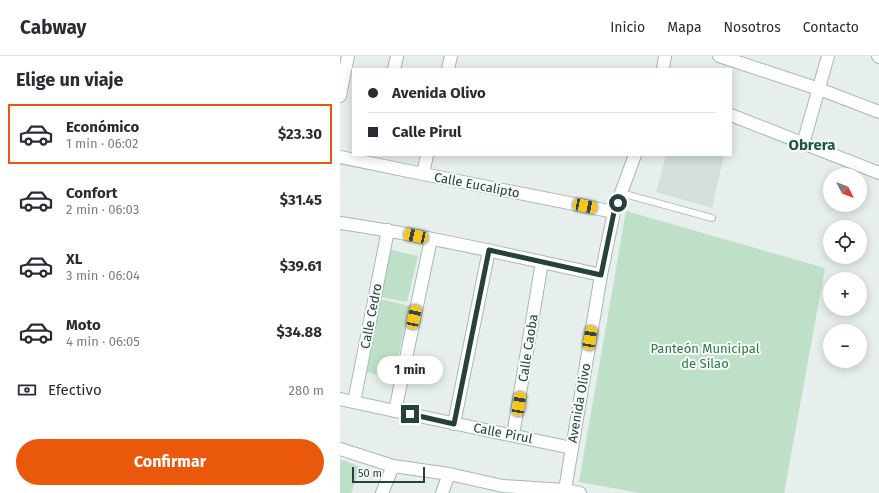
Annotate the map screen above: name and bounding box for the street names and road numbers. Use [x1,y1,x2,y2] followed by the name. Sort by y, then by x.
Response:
[433,169,521,201] street label: Calle Eucalipto
[357,282,385,350] street label: Calle Cedro
[515,313,541,383] street label: Calle Caoba
[565,362,593,444] street label: Avenida Olivo
[472,420,534,446] street label: Calle Pirul

